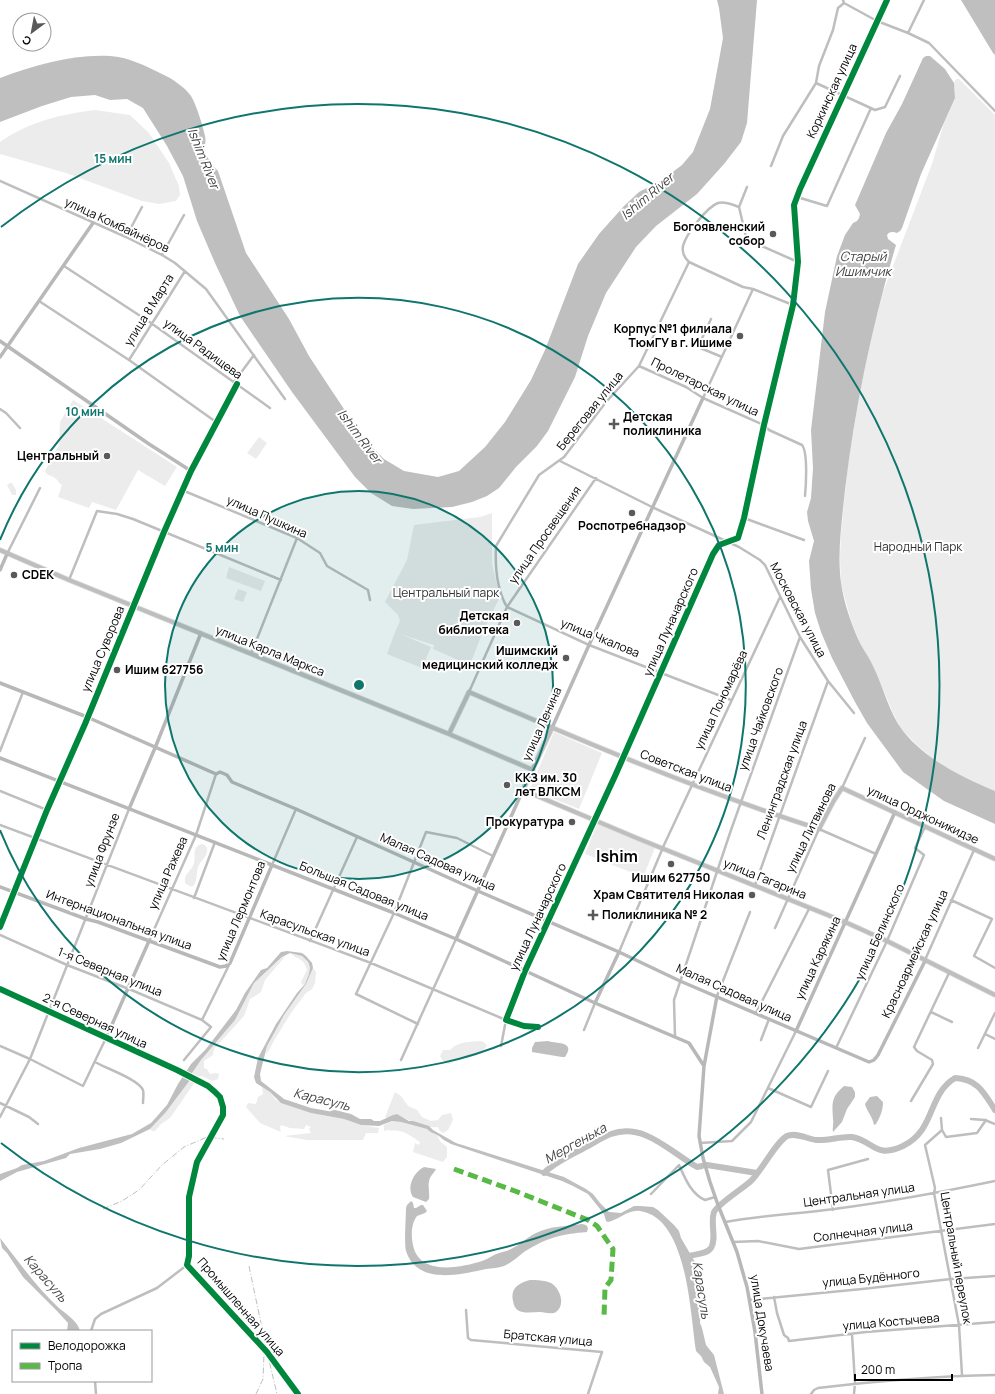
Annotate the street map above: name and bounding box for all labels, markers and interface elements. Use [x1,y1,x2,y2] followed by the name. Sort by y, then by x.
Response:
[12,12,52,52] north arrow
[19,32,34,49] text: С
[802,41,861,141] street label: Коркинская улица
[184,125,225,193] water label: Ishim River
[94,150,132,167] text: 15 мин
[617,167,679,223] water label: Ishim River
[62,193,173,256] street label: улица Комбайнёров
[673,218,765,249] place label: Богоявленский собор
[768,229,778,239] marker: Богоявленский собор
[835,247,894,280] water label: Старый Ишимчик
[120,270,178,349] street label: улица 8 Марта
[160,314,246,383] street label: улица Радищева
[614,320,732,351] place label: Корпус №1 филиала ТюмГУ в г. Ишиме
[735,331,745,341] marker: Корпус №1 филиала ТюмГУ в г. Ишиме
[648,353,762,420] street label: Пролетарская улица
[552,368,627,454] street label: Береговая улица
[65,403,105,420] text: 10 мин
[334,405,388,469] water label: Ishim River
[623,408,701,439] place label: Детская поликлиника
[608,418,620,430] marker: Детская поликлиника
[17,447,99,464] place label: Центральный
[102,451,112,461] marker: Центральный
[504,482,585,587] street label: улица Просвещения
[224,491,310,542] street label: улица Пушкина
[627,508,637,518] marker: Роспотребнадзор
[578,517,686,534] place label: Роспотребнадзор
[874,538,963,555] park label: Народный Парк
[206,539,238,556] text: 5 мин
[766,559,831,660] street label: Московская улица
[639,565,702,679] street label: улица Луначарского
[22,566,54,583] place label: CDEK
[9,570,19,580] marker: CDEK
[393,584,500,601] park label: Центральный парк
[77,603,128,694] street label: улица Суворова
[439,607,509,638] place label: Детская библиотека
[558,614,642,661] street label: улица Чкалова
[512,618,522,628] marker: Детская библиотека
[213,621,327,680] street label: улица Карла Маркса
[422,642,559,673] place label: Ишимский медицинский колледж
[690,647,751,752] street label: улица Пономарёва
[561,653,571,663] marker: Ишимский медицинский колледж
[125,661,203,678] place label: Ишим 627756
[112,665,122,675] marker: Ишим 627756
[734,665,787,773] street label: улица Чайковского
[352,678,366,692] centre of rings
[518,684,565,764] street label: улица Ленина
[752,718,811,842] street label: Ленинградская улица
[638,745,735,796] street label: Советская улица
[515,769,581,800] place label: ККЗ им. 30 лет ВЛКСМ
[502,780,512,790] marker: ККЗ им. 30 лет ВЛКСМ
[781,780,840,876] street label: улица Литвинова
[865,781,982,848] street label: улица Орджоникидзе
[80,810,123,889] street label: улица Фрунзе
[486,813,564,830] place label: Прокуратура
[567,817,577,827] marker: Прокуратура
[378,828,499,895] street label: Малая Садовая улица
[144,833,191,912] street label: улица Ражева
[596,845,638,867] district label: Ishim
[721,854,809,903] street label: улица Гагарина
[297,857,431,924] street label: Большая Садовая улица
[212,858,269,964] street label: улица Лермонтова
[666,859,676,869] marker: Ишим 627750
[505,860,570,973] street label: улица Луначарского
[632,869,711,886] place label: Ишим 627750
[851,881,908,983] street label: улица Белинского
[44,885,195,954] street label: Интернациональная улица
[593,886,744,903] place label: Храм Святителя Николая
[877,887,952,1021] street label: Красноармейская улица
[747,890,757,900] marker: Храм Святителя Николая
[258,905,372,960] street label: Карасульская улица
[602,906,707,923] place label: Поликлиника № 2
[587,909,599,921] marker: Поликлиника № 2
[791,913,844,1002] street label: улица Карякина
[55,943,165,1000] street label: 1-я Северная улица
[674,959,795,1026] street label: Малая Садовая улица
[40,989,150,1052] street label: 2-я Северная улица
[292,1083,353,1115] water label: Карасуль
[541,1118,610,1167] water label: Мергенька
[802,1178,916,1211] street label: Центральная улица
[936,1190,977,1326] street label: Центральный переулок
[812,1217,914,1246] street label: Солнечная улица
[20,1250,72,1307] water label: Карасуль
[194,1254,289,1360] street label: Промышленная улица
[689,1260,716,1321] water label: Карасуль
[821,1264,920,1291] street label: улица Будённого
[746,1273,779,1373] street label: улица Докучаева
[842,1309,940,1334] street label: улица Костычева
[503,1325,593,1350] street label: Братская улица
[12,1330,152,1382] legend
[48,1337,126,1354] text: Велодорожка
[855,1356,952,1382] scale bar
[48,1357,82,1374] text: Тропа
[861,1361,895,1378] text: 200 m

